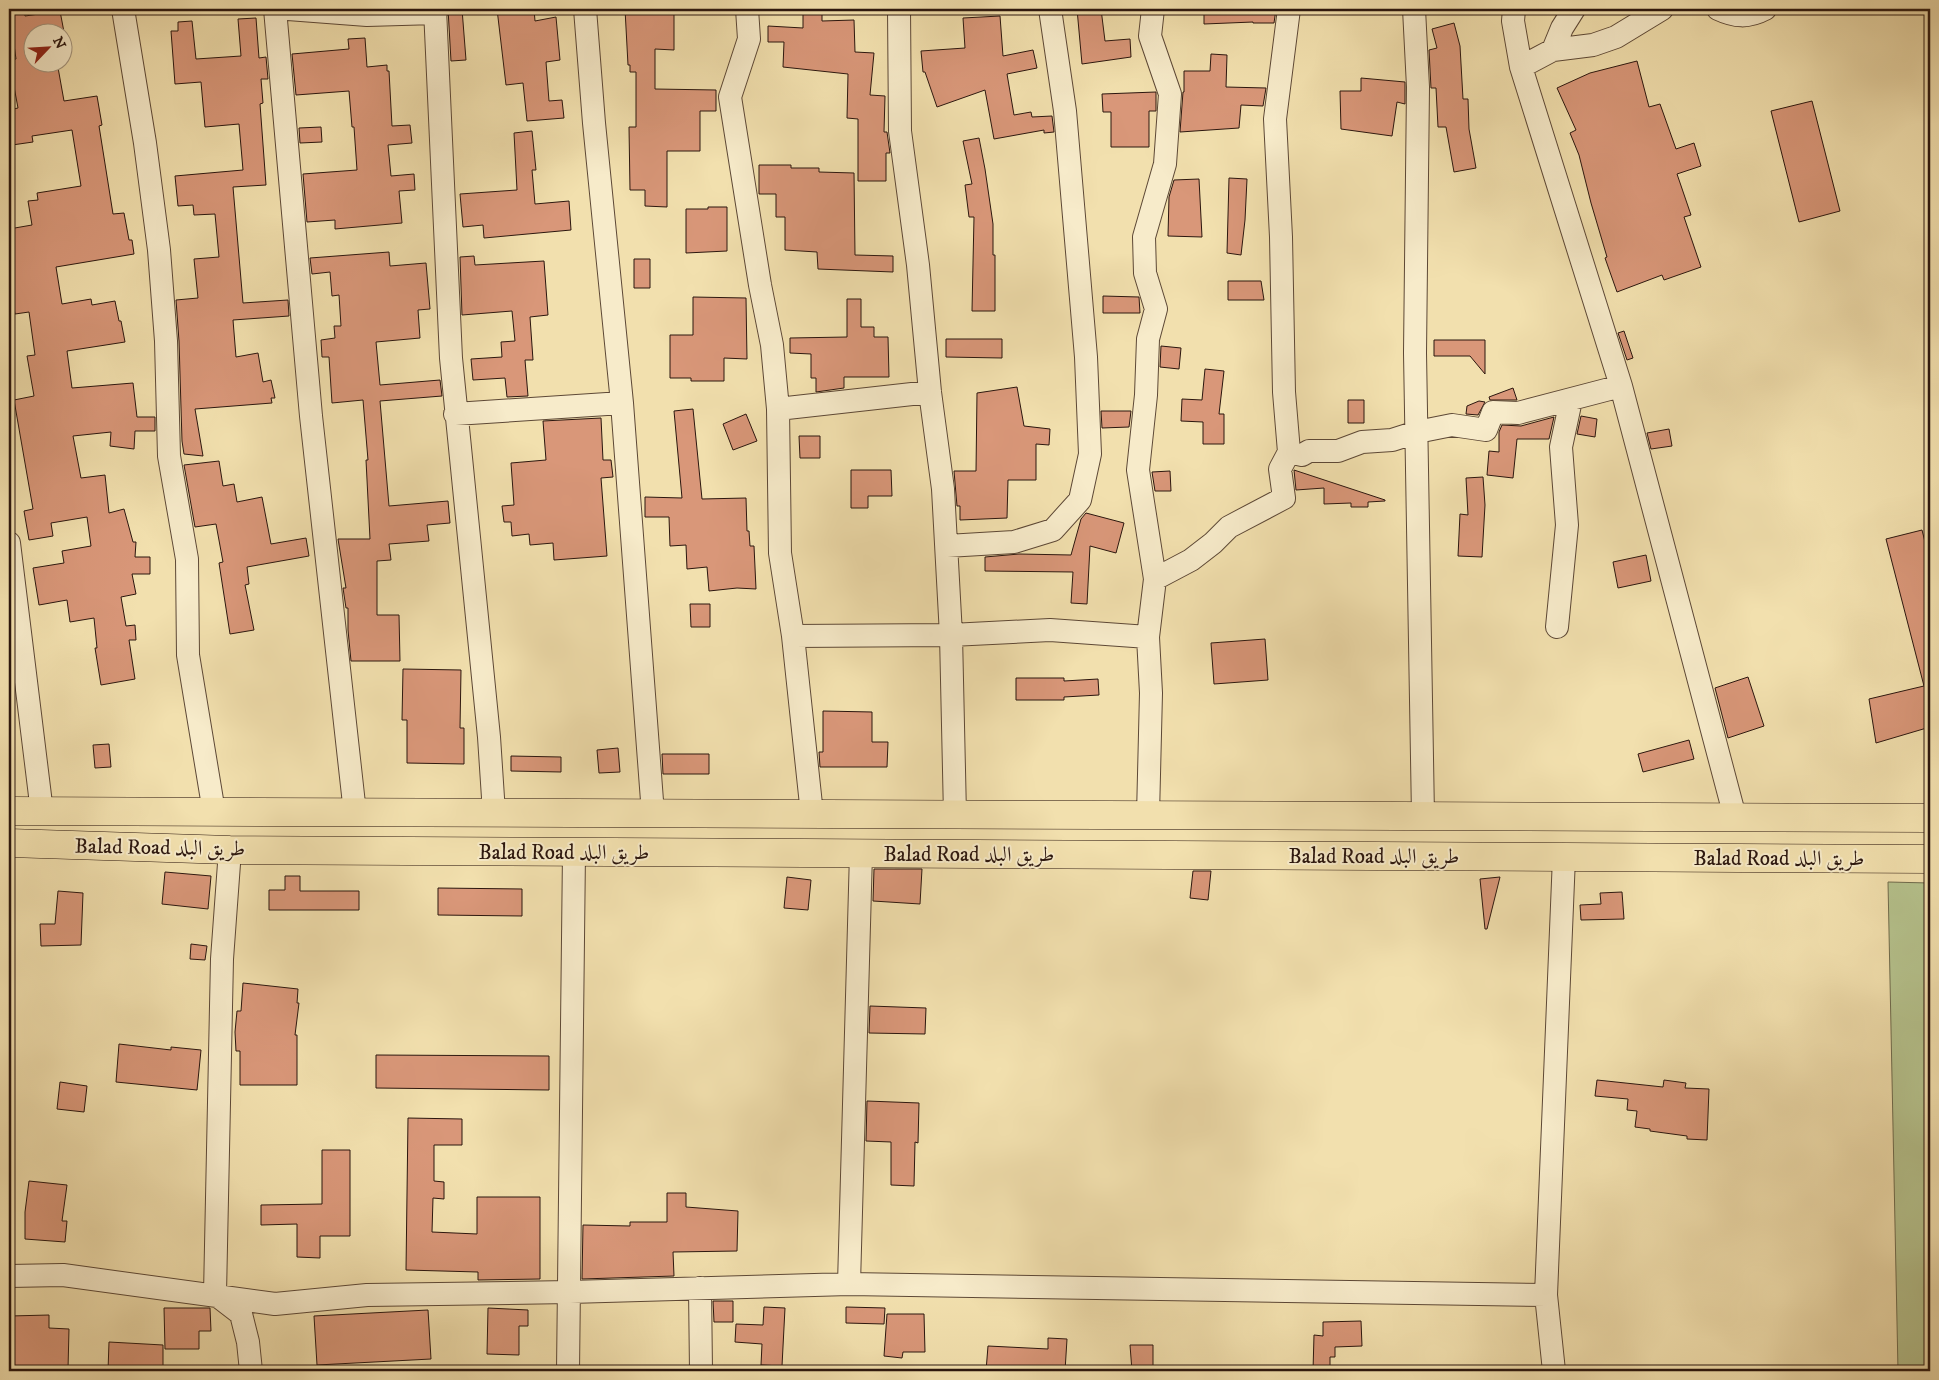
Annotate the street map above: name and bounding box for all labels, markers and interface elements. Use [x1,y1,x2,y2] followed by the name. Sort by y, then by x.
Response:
[22,22,72,72] north arrow
[48,34,70,52] text: N
[74,834,246,862] street label: Balad Road طريق البلد
[479,840,649,866] street label: Balad Road طريق البلد
[884,842,1054,868] street label: Balad Road طريق البلد
[1289,844,1459,870] street label: Balad Road طريق البلد
[1694,846,1864,872] street label: Balad Road طريق البلد

